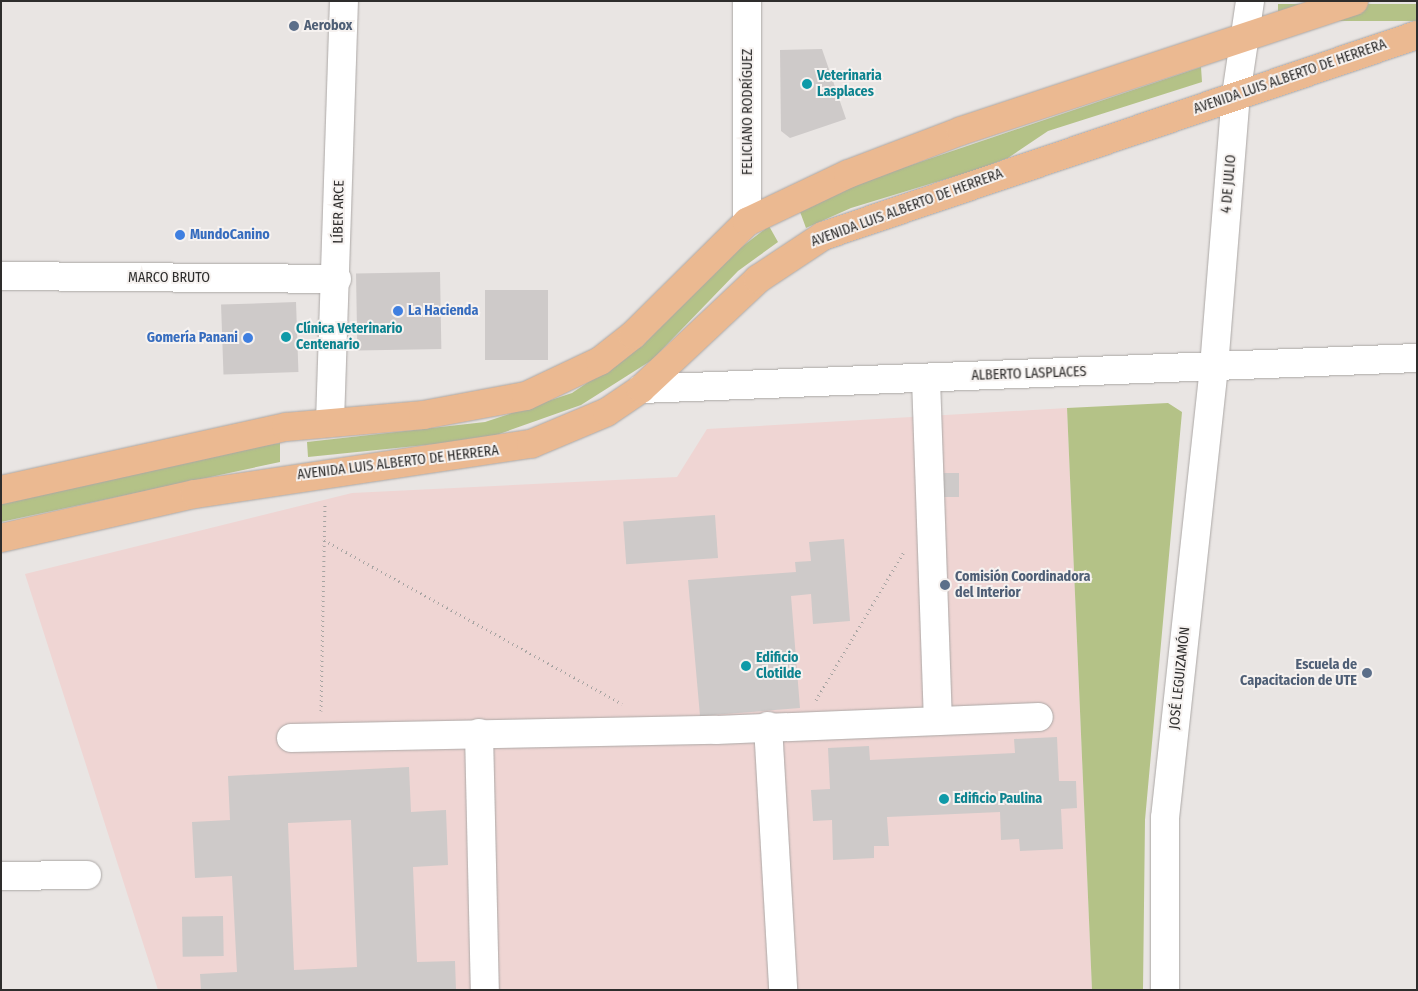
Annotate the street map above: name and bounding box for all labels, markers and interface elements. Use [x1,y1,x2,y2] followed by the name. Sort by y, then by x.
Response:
[304,18,352,34] place label: Aerobox
[288,20,300,32] marker: Aerobox
[1191,36,1389,118] street label: AVENIDA LUIS ALBERTO DE HERRERA
[740,49,756,175] street label: FELICIANO RODRÍGUEZ
[817,68,882,100] place label: Veterinaria Lasplaces
[801,78,813,90] marker: Veterinaria Lasplaces
[1218,154,1240,214] street label: 4 DE JULIO
[809,165,1005,251] street label: AVENIDA LUIS ALBERTO DE HERRERA
[330,180,348,244] street label: LÍBER ARCE
[190,227,270,243] place label: MundoCanino
[174,229,186,241] marker: MundoCanino
[128,270,210,286] street label: MARCO BRUTO
[408,303,478,319] place label: La Hacienda
[392,305,404,317] marker: La Hacienda
[296,321,403,354] place label: Clínica Veterinario Centenario
[147,330,238,346] place label: Gomería Panani
[280,331,292,343] marker: Clínica Veterinario Centenario
[242,332,254,344] marker: Gomería Panani
[971,364,1087,384] street label: ALBERTO LASPLACES
[296,442,500,484] street label: AVENIDA LUIS ALBERTO DE HERRERA
[955,569,1090,602] place label: Comisión Coordinadora del Interior
[939,579,951,591] marker: Comisión Coordinadora del Interior
[1166,626,1194,730] street label: JOSÉ LEGUIZAMÓN
[756,650,801,682] place label: Edificio Clotilde
[1240,657,1357,690] place label: Escuela de Capacitacion de UTE
[740,660,752,672] marker: Edificio Clotilde
[1361,667,1373,679] marker: Escuela de Capacitacion de UTE
[954,791,1042,807] place label: Edificio Paulina
[938,793,950,805] marker: Edificio Paulina

